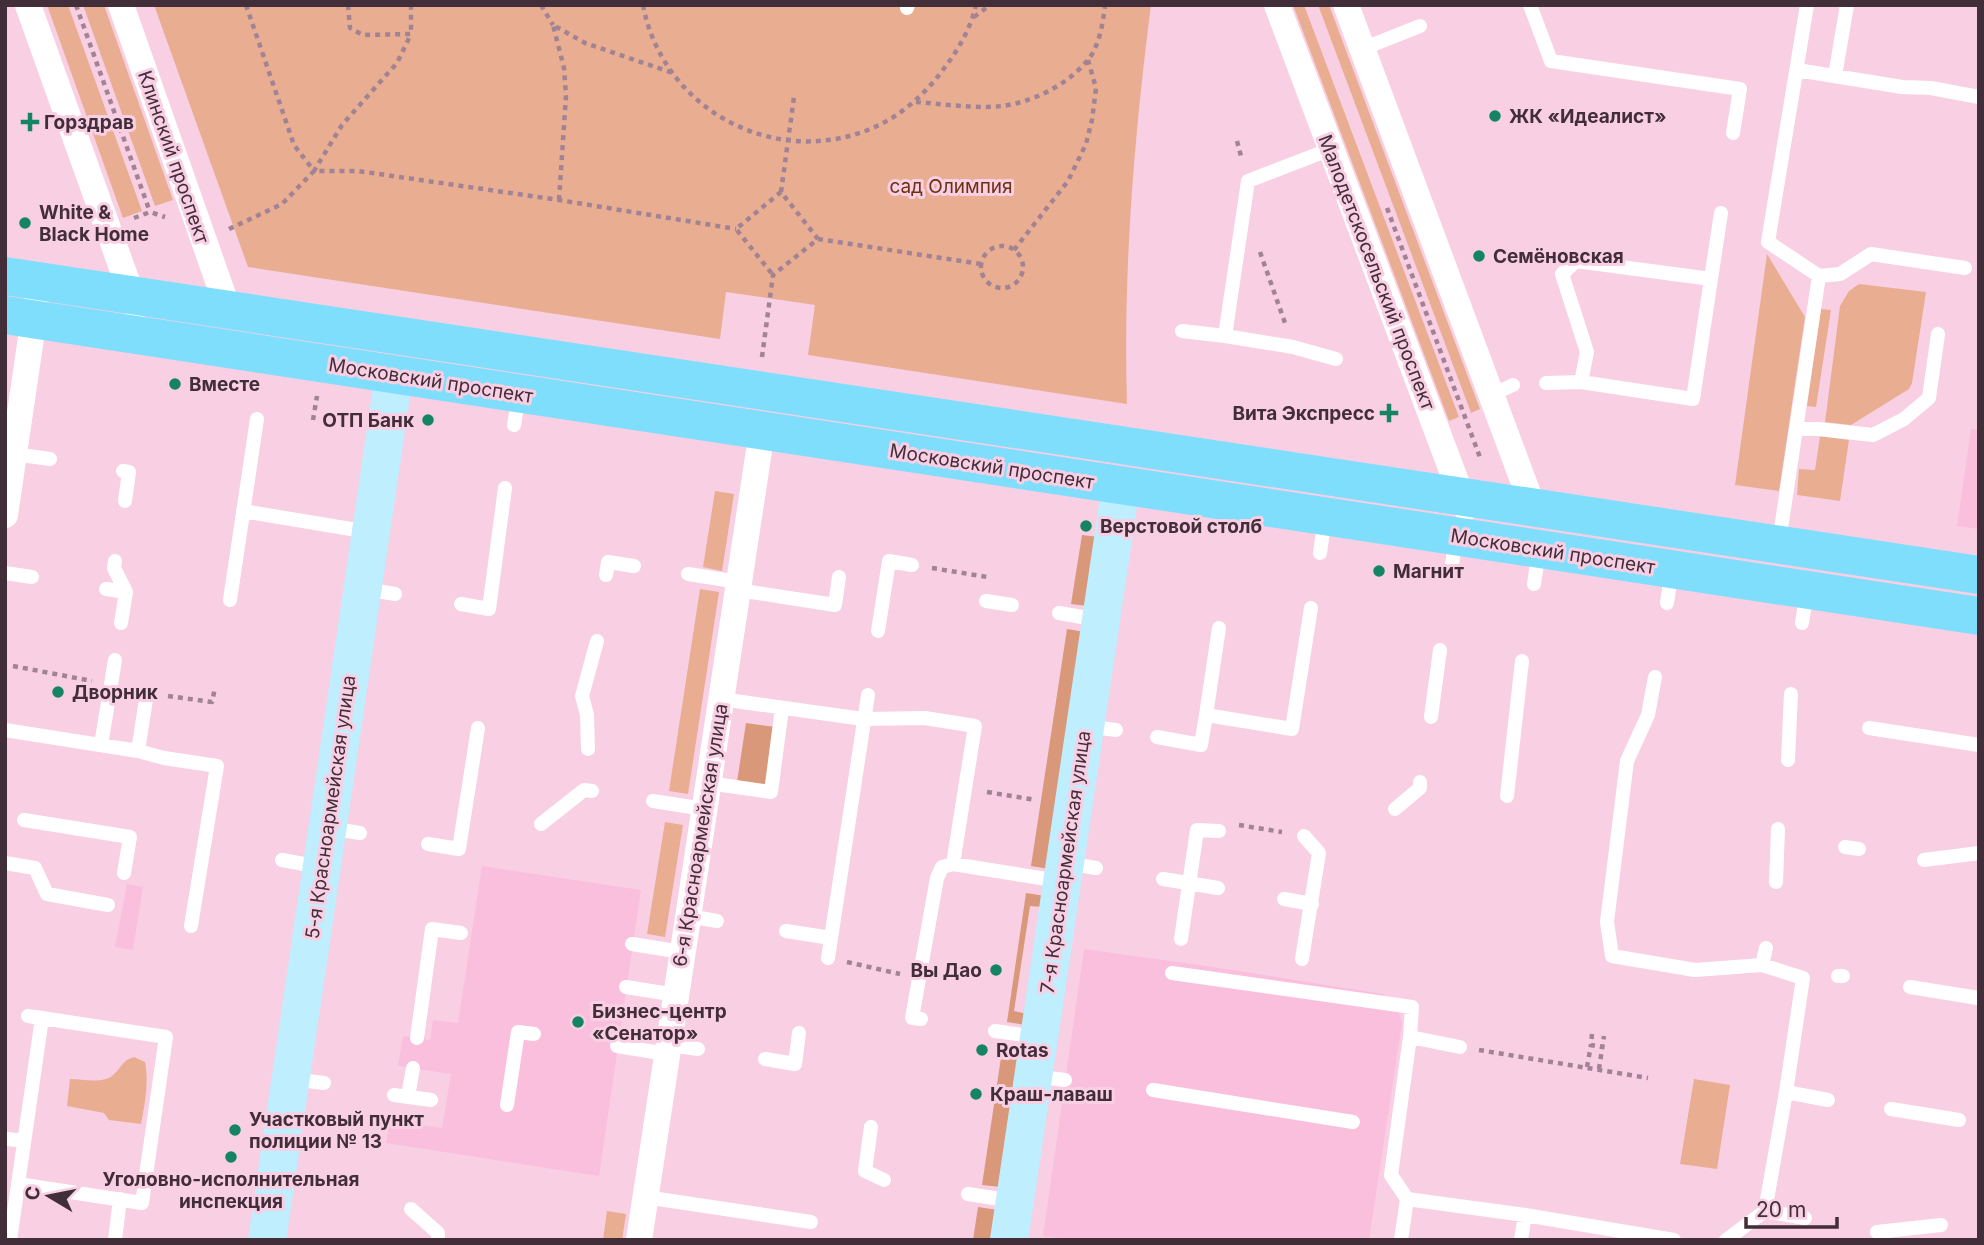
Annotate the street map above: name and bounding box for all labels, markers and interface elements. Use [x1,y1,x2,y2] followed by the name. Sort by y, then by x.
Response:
[133,68,214,247] street label: Клинский проспект
[1509,105,1666,128] place label: ЖК «Идеалист»
[1487,108,1503,124] marker: ЖК «Идеалист»
[44,111,134,134] place label: Горздрав
[22,114,38,130] marker: Горздрав
[1313,131,1440,413] street label: Малодетскосельский проспект
[889,175,1013,198] park label: сад Олимпия
[39,201,149,246] place label: White & Black Home
[17,215,33,231] marker: White & Black Home
[1493,245,1624,268] place label: Семёновская
[1471,248,1487,264] marker: Семёновская
[327,353,535,408] street label: Московский проспект
[189,373,260,396] place label: Вместе
[167,376,183,392] marker: Вместе
[1232,402,1375,425] place label: Вита Экспресс
[1381,405,1397,421] marker: Вита Экспресс
[322,409,414,432] place label: ОТП Банк
[420,412,436,428] marker: ОТП Банк
[888,439,1096,494] street label: Московский проспект
[1100,515,1262,538] place label: Верстовой столб
[1078,518,1094,534] marker: Верстовой столб
[1449,524,1657,579] street label: Московский проспект
[1393,560,1464,583] place label: Магнит
[1371,563,1387,579] marker: Магнит
[301,674,360,940] street label: 5-я Красноармейская улица
[72,681,158,704] place label: Дворник
[50,684,66,700] marker: Дворник
[668,702,733,968] street label: 6-я Красноармейская улица
[1036,729,1095,995] street label: 7-я Красноармейская улица
[910,959,982,982] place label: Вы Дао
[988,962,1004,978] marker: Вы Дао
[592,1000,727,1045] place label: Бизнес-центр «Сенатор»
[570,1014,586,1030] marker: Бизнес-центр «Сенатор»
[996,1039,1049,1062] place label: Rotas
[974,1042,990,1058] marker: Rotas
[990,1083,1113,1106] place label: Краш-лаваш
[968,1086,984,1102] marker: Краш-лаваш
[249,1108,424,1153] place label: Участковый пункт полиции № 13
[227,1122,243,1138] marker: Участковый пункт полиции № 13
[223,1149,239,1165] marker: Уголовно-исполнительная инспекция
[14,1161,84,1231] north arrow
[102,1168,360,1213] place label: Уголовно-исполнительная инспекция
[20,1184,45,1202] text: С
[1746,1186,1837,1230] scale bar
[1756,1197,1806,1222] text: 20 m

